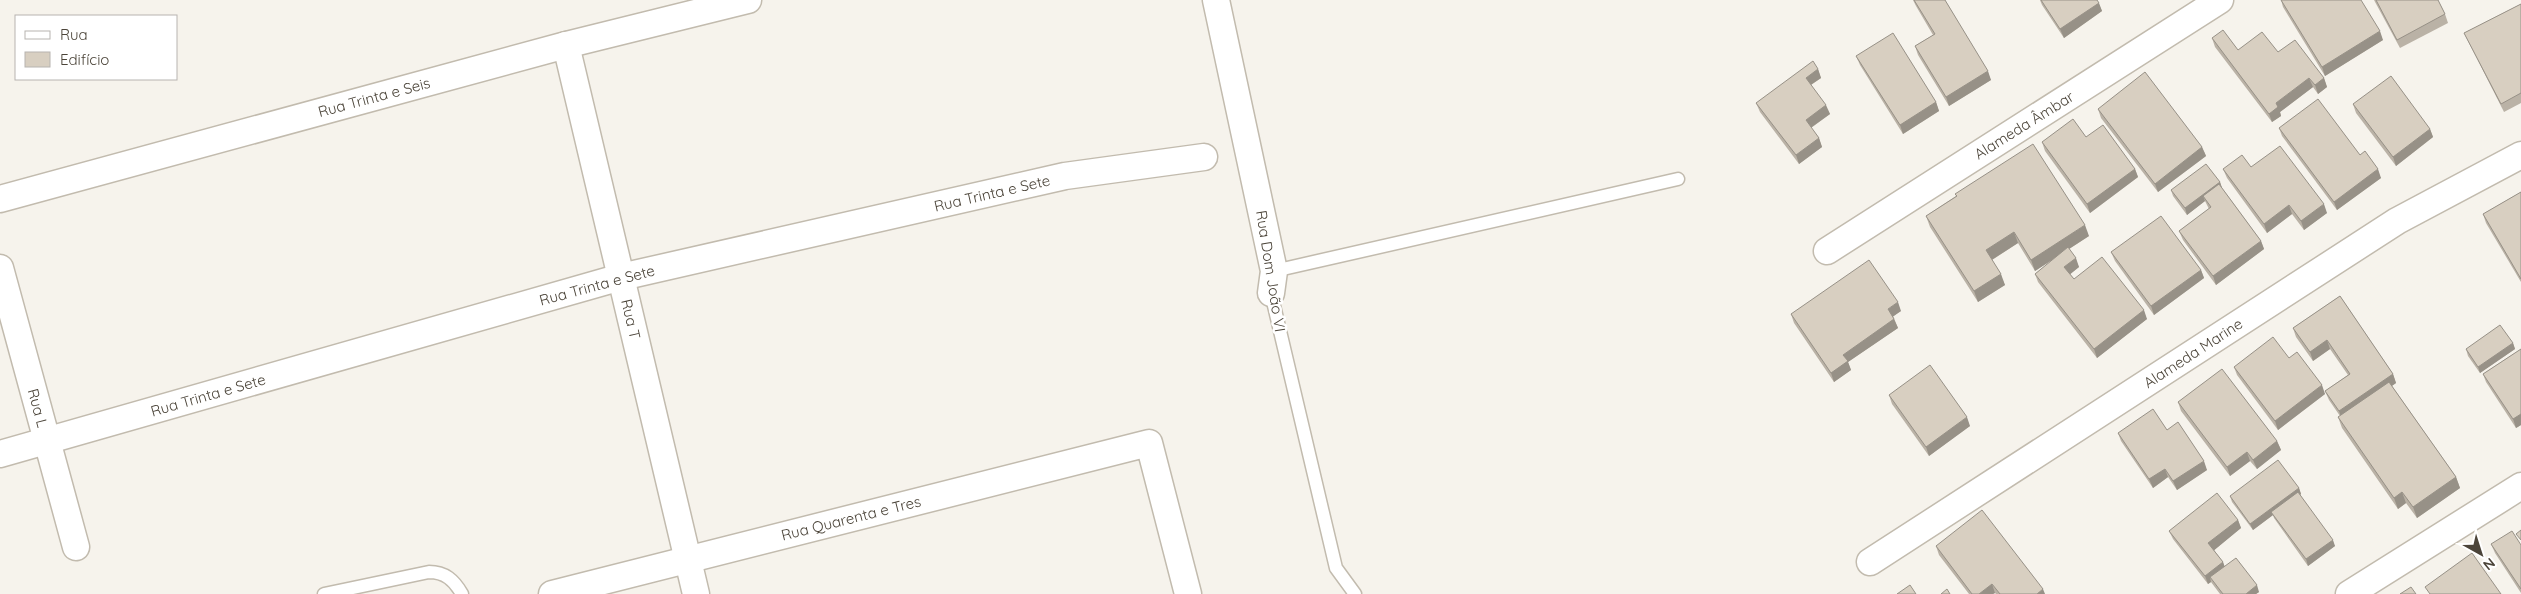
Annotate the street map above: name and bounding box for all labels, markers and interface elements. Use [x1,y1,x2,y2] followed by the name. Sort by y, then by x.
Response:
[15,15,178,80] legend
[60,25,88,44] text: Rua
[60,50,109,69] text: Edifício
[316,73,432,121] street label: Rua Trinta e Seis
[1971,87,2078,163] street label: Alameda Âmbar
[932,170,1052,216] street label: Rua Trinta e Sete
[1252,209,1290,333] street label: Rua Dom João VI
[537,260,657,310] street label: Rua Trinta e Sete
[617,297,645,341] street label: Rua T
[2140,314,2246,392] street label: Alameda Marine
[148,370,268,420] street label: Rua Trinta e Sete
[24,386,52,430] street label: Rua L
[779,491,923,545] street label: Rua Quarenta e Tres
[2456,529,2506,579] north arrow
[2480,554,2499,574] text: N

